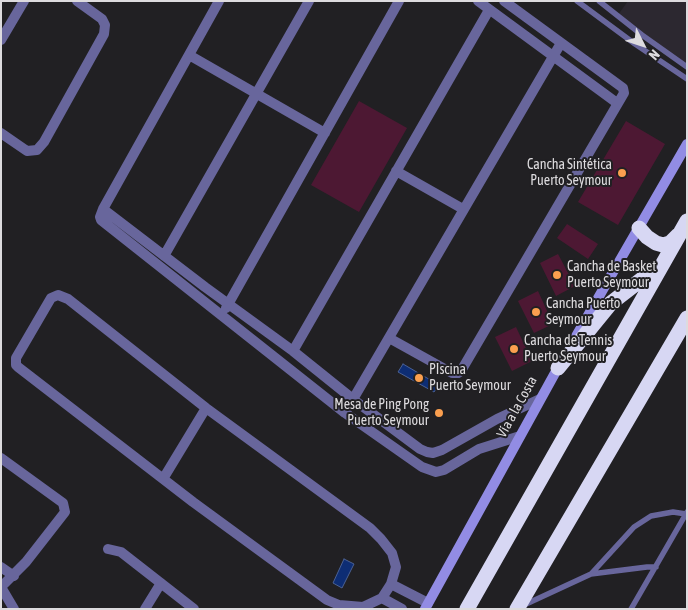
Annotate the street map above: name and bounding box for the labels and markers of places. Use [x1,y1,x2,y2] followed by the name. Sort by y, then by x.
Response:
[527,157,612,190] place label: Cancha Sintética Puerto Seymour
[616,167,628,179] marker: Cancha Sintética Puerto Seymour
[567,259,656,292] place label: Cancha de Basket Puerto Seymour
[551,269,563,281] marker: Cancha de Basket Puerto Seymour
[546,296,620,328] place label: Cancha Puerto Seymour
[530,306,542,318] marker: Cancha Puerto Seymour
[524,333,612,366] place label: Cancha de Tennis Puerto Seymour
[508,343,520,355] marker: Cancha de Tennis Puerto Seymour
[429,362,511,394] place label: PIscina Puerto Seymour
[413,372,425,384] marker: PIscina Puerto Seymour
[334,397,429,430] place label: Mesa de Ping Pong Puerto Seymour
[433,407,445,419] marker: Mesa de Ping Pong Puerto Seymour

